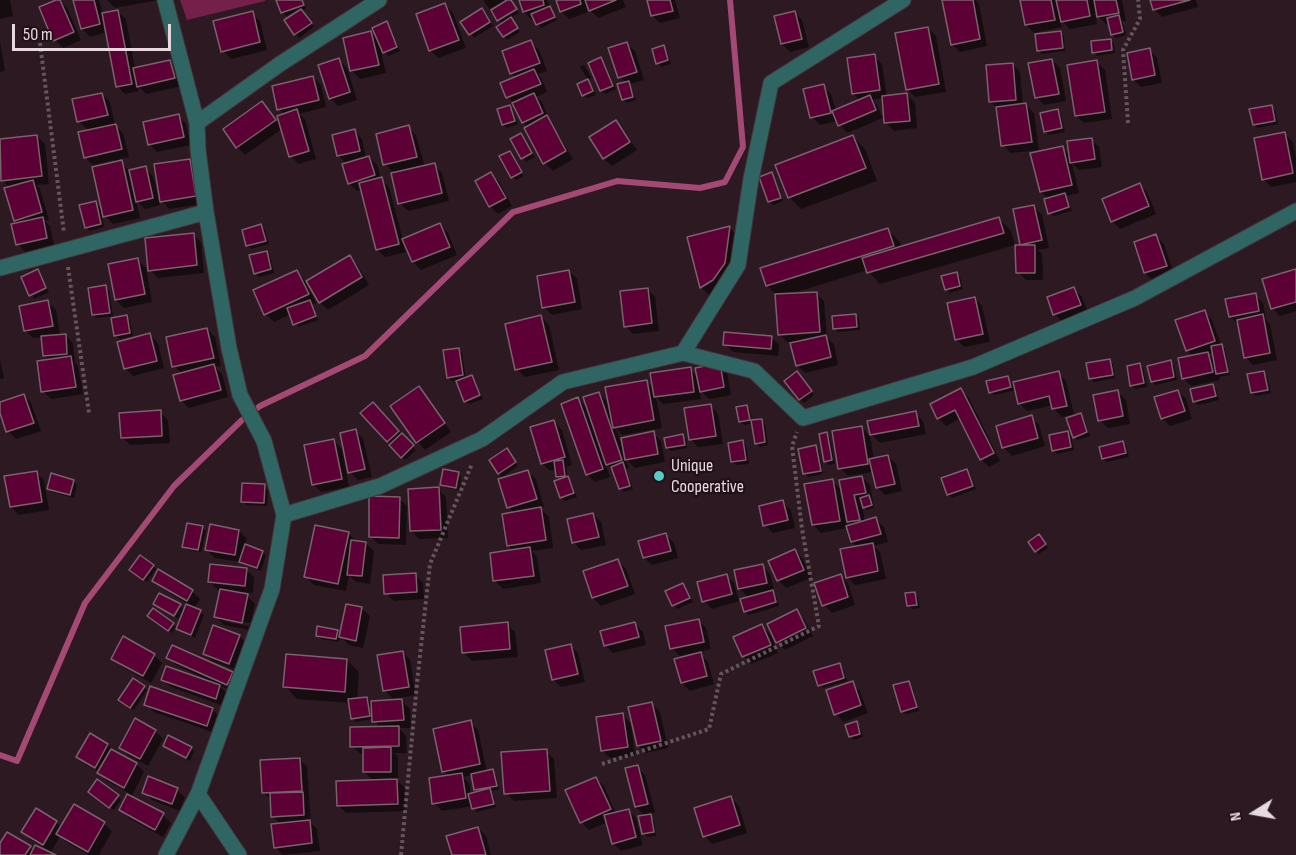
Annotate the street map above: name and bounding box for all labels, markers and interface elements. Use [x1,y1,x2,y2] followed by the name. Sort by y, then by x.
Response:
[15,12,174,50] scale bar
[23,24,53,45] text: 50 m
[671,455,744,498] place label: Unique Cooperative
[652,469,666,483] marker: Unique Cooperative
[1224,783,1284,843] north arrow
[1226,811,1246,823] text: N

